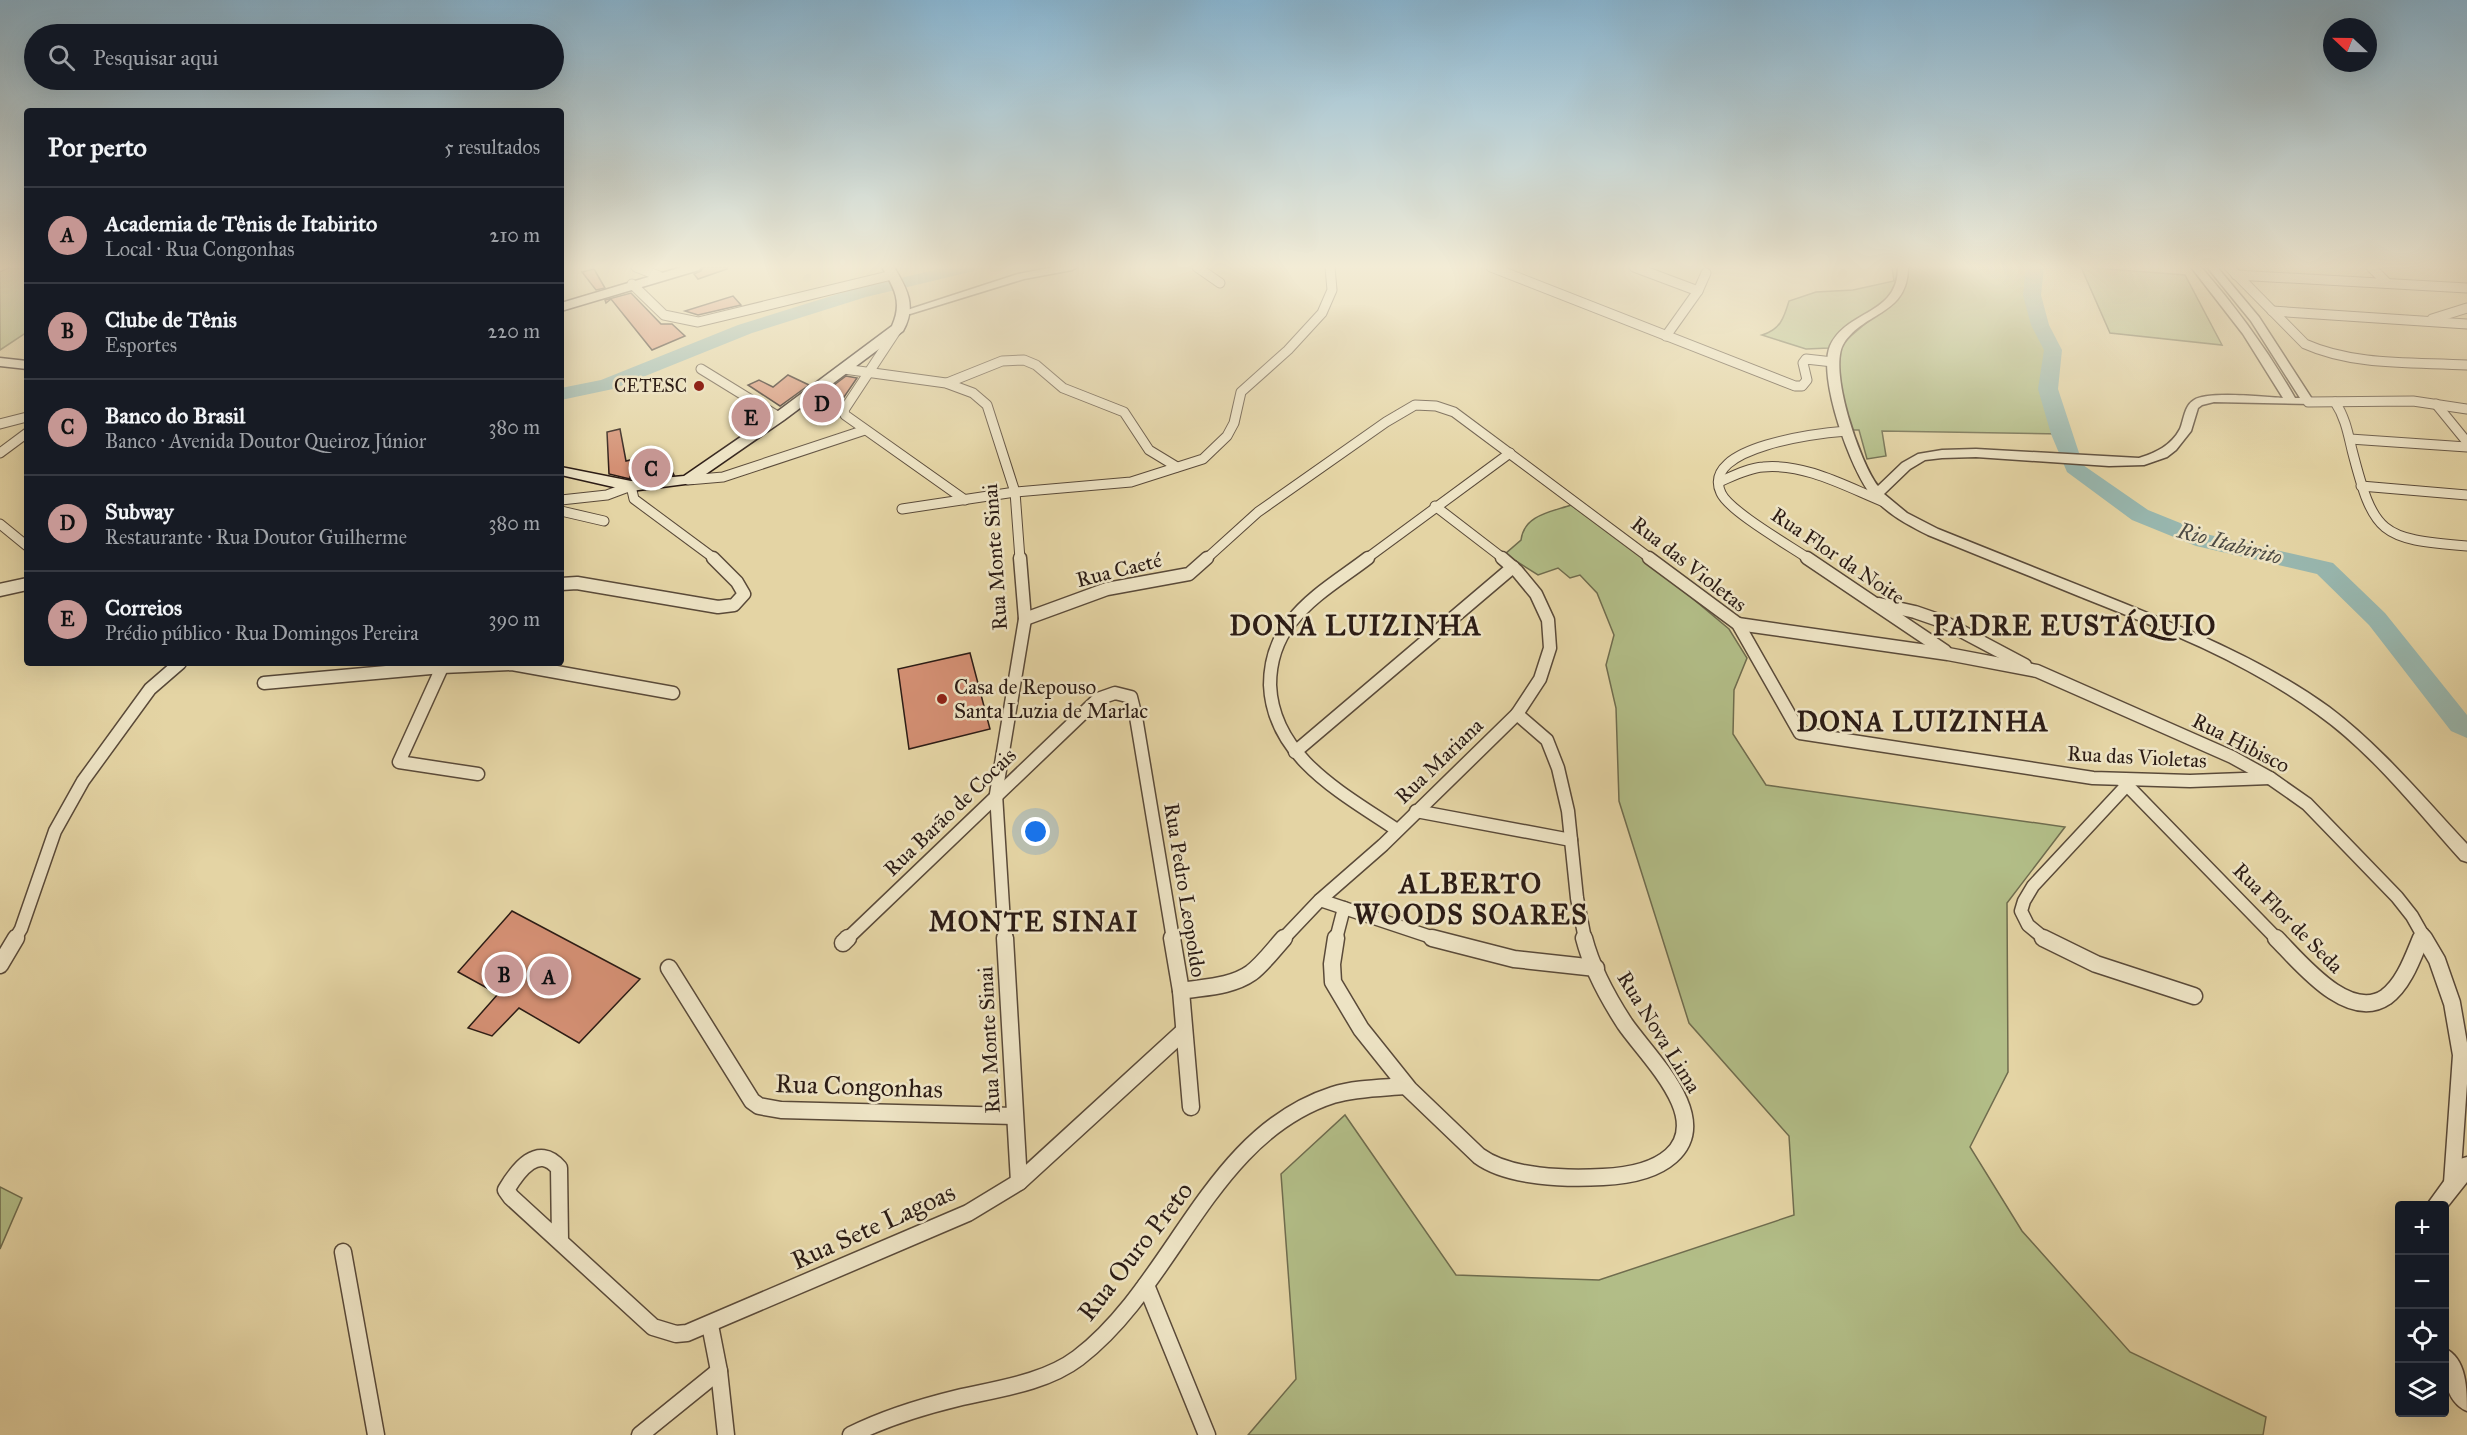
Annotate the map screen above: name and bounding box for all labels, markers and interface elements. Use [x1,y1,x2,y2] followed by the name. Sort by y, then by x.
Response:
[2323,18,2377,72] north arrow
[24,24,564,90] search box
[45,41,78,74] icon: search
[93,44,218,71] text: Pesquisar aqui
[48,131,147,163] text: Por perto
[444,135,540,159] text: 5 resultados
[105,210,377,237] text: Academia de Tênis de Itabirito
[61,223,74,247] text: A
[490,223,540,247] text: 210 m
[105,237,295,261] text: Local · Rua Congonhas
[105,306,237,333] text: Clube de Tênis
[61,319,74,343] text: B
[488,319,540,343] text: 220 m
[105,333,177,357] text: Esportes
[614,375,687,397] place label: CETESC
[692,379,706,393] marker: CETESC
[802,380,842,426] pin: D
[732,394,771,440] pin: E
[105,402,245,429] text: Banco do Brasil
[61,415,74,439] text: C
[489,415,540,439] text: 380 m
[105,429,426,453] text: Banco · Avenida Doutor Queiroz Júnior
[632,446,670,490] pin: C
[977,482,1013,631] street label: Rua Monte Sinai
[105,498,174,525] text: Subway
[1766,502,1910,610] street label: Rua Flor da Noite
[60,511,75,535] text: D
[489,511,540,535] text: 380 m
[1626,511,1752,617] street label: Rua das Violetas
[2174,516,2285,570] water label: Rio Itabirito
[105,525,407,549] text: Restaurante · Rua Doutor Guilherme
[1074,547,1165,593] street label: Rua Caeté
[105,594,182,621] text: Correios
[60,607,75,631] text: E
[489,607,540,631] text: 390 m
[1933,608,2217,642] district label: PADRE EUSTÁQUIO
[1230,609,1482,642] district label: DONA LUIZINHA
[105,621,419,645] text: Prédio público · Rua Domingos Pereira
[954,674,1148,724] place label: Casa de Repouso Santa Luzia de Marlac
[935,692,949,706] marker: Casa de Repouso Santa Luzia de Marlac
[1797,705,2049,738] district label: DONA LUIZINHA
[2188,707,2294,779] street label: Rua Hibisco
[1390,713,1489,809] street label: Rua Mariana
[2066,740,2208,774] street label: Rua das Violetas
[878,742,1022,882] street label: Rua Barão de Cocais
[1158,801,1212,979] street label: Rua Pedro Leopoldo
[1021,817,1050,846] your location
[2227,857,2349,979] street label: Rua Flor de Seda
[1354,867,1588,931] district label: ALBERTO WOODS SOARES
[929,905,1139,938] district label: MONTE SINAI
[484,952,524,996] pin: B
[530,954,568,998] pin: A
[972,966,1006,1114] street label: Rua Monte Sinai
[1611,966,1707,1098] street label: Rua Nova Lima
[774,1067,944,1105] street label: Rua Congonhas
[1071,1175,1199,1327] street label: Rua Ouro Preto
[786,1176,960,1276] street label: Rua Sete Lagoas
[2395,1201,2449,1417] map controls
[2395,1201,2449,1255] button: +
[2395,1255,2449,1309] button: −
[2395,1309,2449,1363] button: locate
[2395,1363,2449,1417] button: layers

